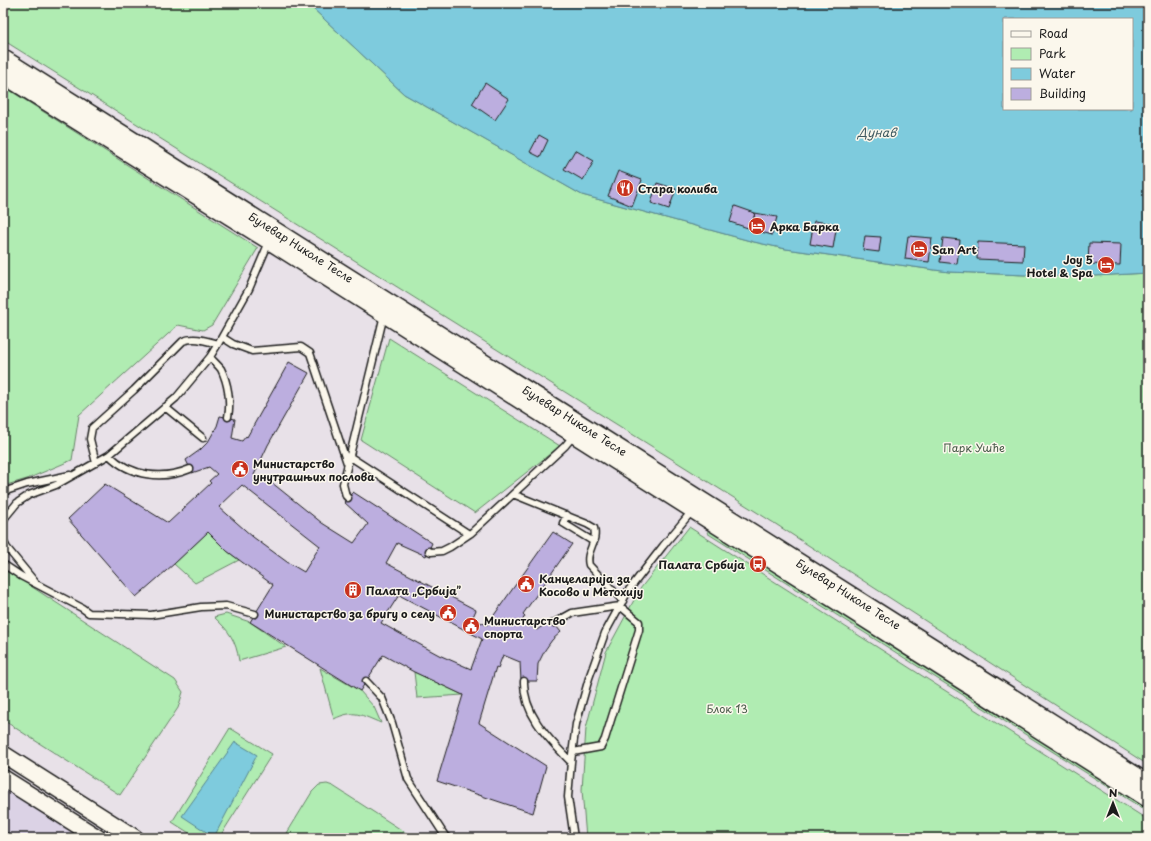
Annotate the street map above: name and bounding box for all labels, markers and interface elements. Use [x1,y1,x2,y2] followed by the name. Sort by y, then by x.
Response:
[1003,18,1133,110] legend
[1039,24,1068,42] text: Road
[1039,44,1066,62] text: Park
[1039,64,1076,82] text: Water
[1039,84,1086,102] text: Building
[857,123,898,141] water label: Дунав
[615,178,635,198] restaurant icon: Стара колиба
[638,180,718,197] place label: Стара колиба
[246,207,357,286] street label: Булевар Николе Тесле
[747,216,767,236] hotel icon: Арка Барка
[770,218,840,235] place label: Арка Барка
[909,239,929,259] hotel icon: San Art
[932,241,978,258] place label: San Art
[1026,251,1093,281] place label: Joy 5 Hotel & Spa
[1096,255,1116,275] hotel icon: Joy 5 Hotel & Spa
[519,381,631,460] street label: Булевар Николе Тесле
[943,439,1005,456] park label: Парк Ушће
[253,455,375,485] place label: Министарство унутрашњих послова
[230,459,250,479] public building icon: Министарство унутрашњих послова
[748,554,768,574] bus stop icon: Палата Србија
[793,554,905,633] street label: Булевар Николе Тесле
[659,556,745,573] place label: Палата Србија
[539,570,643,600] place label: Канцеларија за Косово и Метохију
[516,574,536,594] public building icon: Канцеларија за Косово и Метохију
[343,580,363,600] building icon: Палата „Србија”
[366,582,461,599] place label: Палата „Србија”
[438,603,458,623] public building icon: Министарство за бригу о селу
[265,605,435,622] place label: Министарство за бригу о селу
[484,612,566,642] place label: Министарство спорта
[461,616,481,636] public building icon: Министарство спорта
[706,700,748,717] park label: Блок 13
[1093,783,1133,823] north arrow
[1109,784,1118,801] text: N

